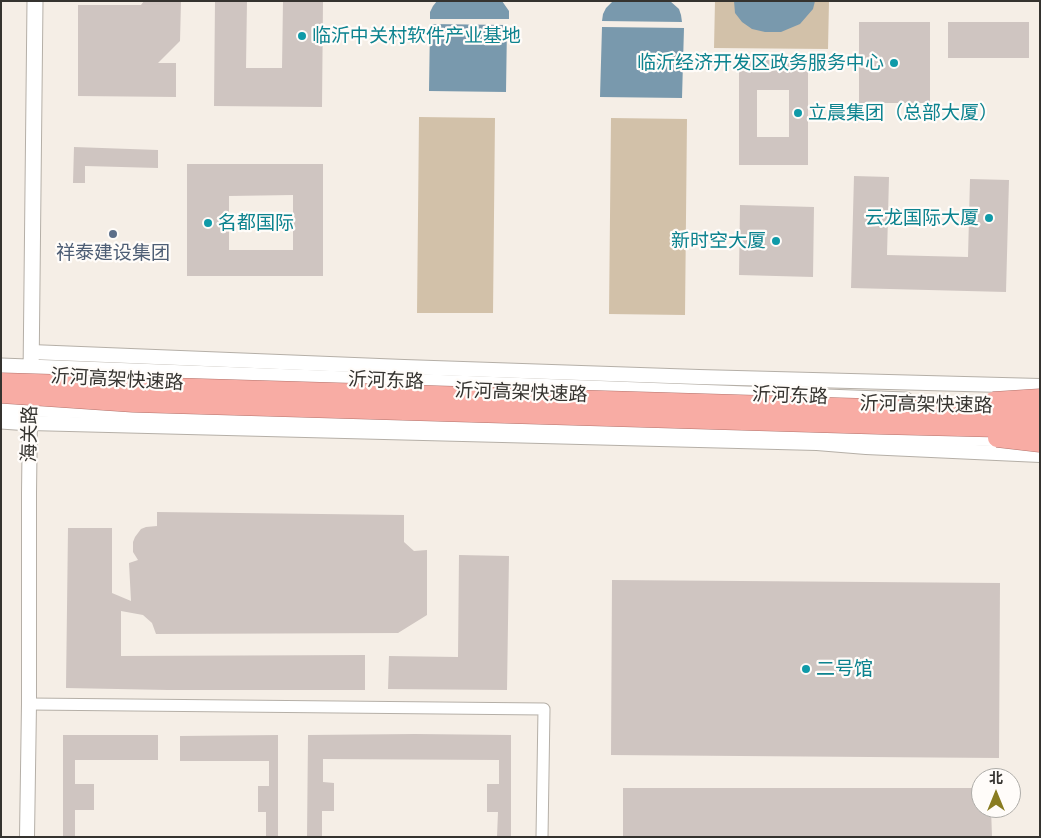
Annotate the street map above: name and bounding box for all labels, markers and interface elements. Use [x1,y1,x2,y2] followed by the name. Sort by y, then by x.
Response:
[312,25,521,47] place label: 临沂中关村软件产业基地
[296,30,308,42] marker: 临沂中关村软件产业基地
[637,52,884,74] place label: 临沂经济开发区政务服务中心
[888,57,900,69] marker: 临沂经济开发区政务服务中心
[808,102,998,124] place label: 立晨集团（总部大厦）
[792,107,804,119] marker: 立晨集团（总部大厦）
[865,207,979,229] place label: 云龙国际大厦
[218,212,294,234] place label: 名都国际
[983,212,995,224] marker: 云龙国际大厦
[202,217,214,229] marker: 名都国际
[107,228,119,240] marker: 祥泰建设集团
[671,230,766,252] place label: 新时空大厦
[770,235,782,247] marker: 新时空大厦
[56,242,170,264] place label: 祥泰建设集团
[50,365,184,395] street label: 沂河高架快速路
[348,368,424,394] street label: 沂河东路
[454,379,588,407] street label: 沂河高架快速路
[752,383,828,409] street label: 沂河东路
[859,392,993,418] street label: 沂河高架快速路
[18,405,42,463] street label: 海关路
[816,658,873,680] place label: 二号馆
[800,663,812,675] marker: 二号馆
[971,768,1021,818] north arrow
[989,770,1003,787] text: 北

